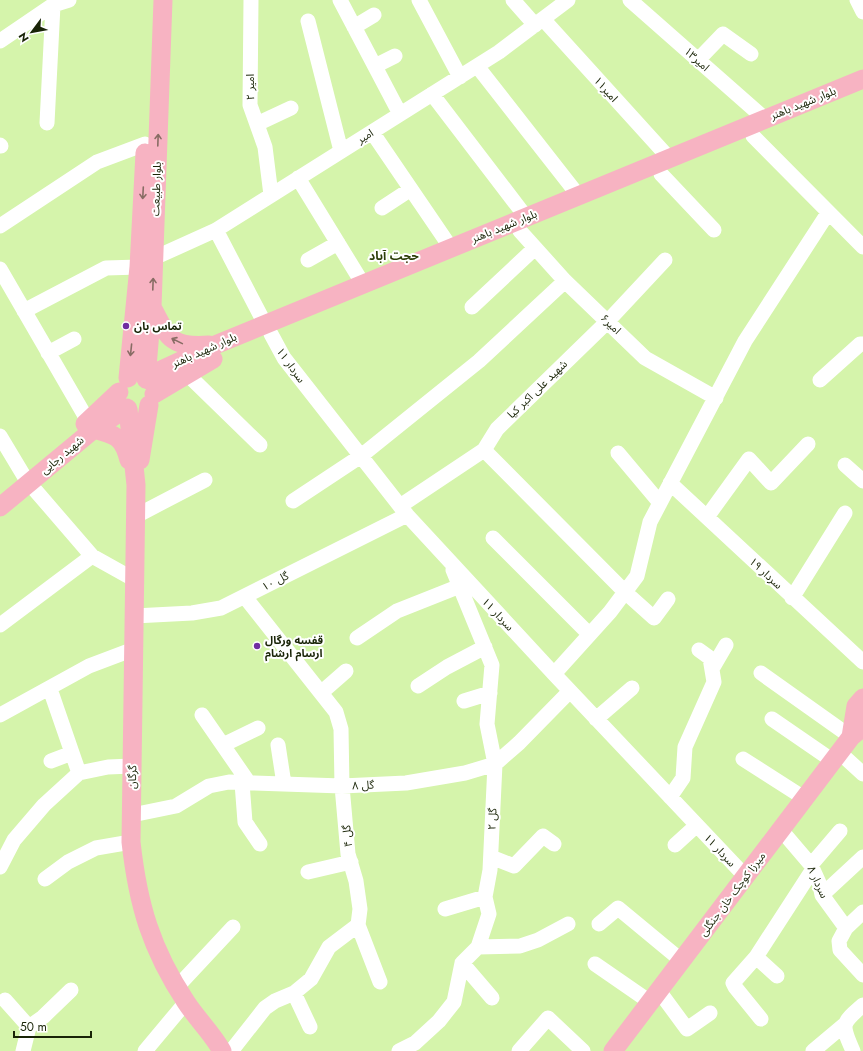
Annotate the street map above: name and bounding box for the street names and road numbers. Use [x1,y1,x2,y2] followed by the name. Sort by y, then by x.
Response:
[681,43,713,75] street label: امیر۱۳
[590,73,622,105] street label: امیر۱۱
[242,74,258,100] street label: امیر ۲
[767,83,838,124] street label: بلوار شهید باهنر
[353,125,376,148] street label: امیر
[147,161,165,217] street label: بلوار طبیعت
[468,206,539,247] street label: بلوار شهید باهنر
[597,310,625,338] street label: امیر۶
[168,329,239,372] street label: بلوار شهید باهنر
[273,344,310,386] street label: سردار ۱۱
[503,356,571,422] street label: شهید علی اکبر کیا
[37,432,87,478] street label: شهید رجایی
[746,553,787,593] street label: سردار ۱۹
[259,567,292,595] street label: گل ۱۰
[478,594,518,635] street label: سردار ۱۱
[124,765,140,789] street label: گرگان
[352,776,375,794] street label: گل ۸
[483,807,501,830] street label: گل ۲
[338,824,356,848] street label: گل ۴
[700,830,740,871] street label: سردار ۱۱
[695,848,769,940] street label: میرزا کوچک خان جنگلی
[804,863,833,901] street label: سردار ۸

